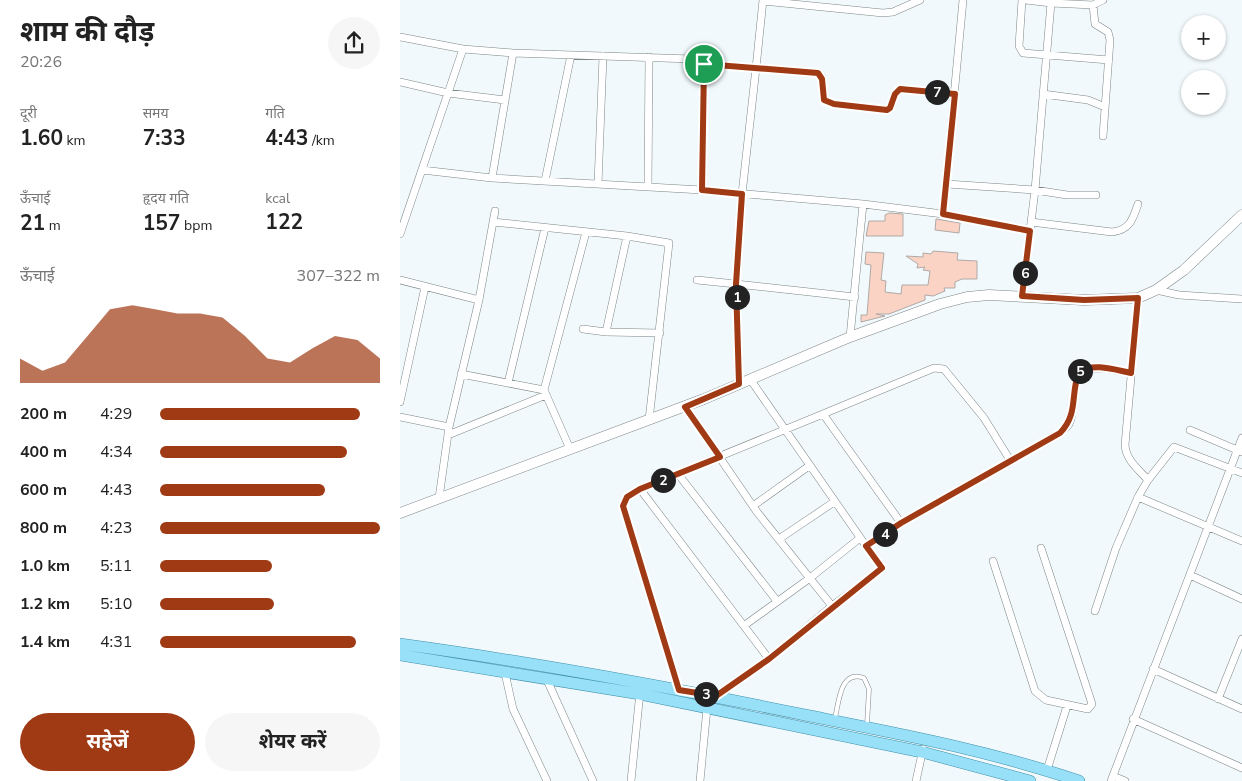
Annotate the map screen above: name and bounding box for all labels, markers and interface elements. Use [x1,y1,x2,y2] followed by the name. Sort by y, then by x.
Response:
[20,13,154,51] text: शाम की दौड़
[1181,15,1226,115] map controls
[1181,15,1226,60] button: +
[328,17,380,69] button: share
[683,43,725,85] pin
[690,50,718,78] icon: arrive
[20,51,62,73] text: 20:26
[1181,70,1226,115] button: −
[924,80,950,104] pin: 7
[933,83,942,102] text: 7
[20,104,37,123] text: दूरी
[143,104,169,123] text: समय
[265,104,285,123] text: गति
[20,124,63,152] text: 1.60
[143,124,186,152] text: 7:33
[265,124,308,152] text: 4:43
[63,131,86,150] text: km
[308,131,335,150] text: /km
[20,189,50,208] text: ऊँचाई
[143,189,189,208] text: हृदय गति
[265,189,290,208] text: kcal
[265,208,303,236] text: 122
[20,209,45,237] text: 21
[143,209,180,237] text: 157
[45,216,61,235] text: m
[180,216,212,235] text: bpm
[1012,260,1038,286] pin: 6
[1021,264,1030,283] text: 6
[20,265,55,287] text: ऊँचाई
[297,265,380,287] text: 307–322 m
[724,284,750,310] pin: 1
[733,288,742,307] text: 1
[1068,358,1092,384] pin: 5
[1076,362,1085,381] text: 5
[20,403,67,425] text: 200 m
[100,403,132,425] text: 4:29
[20,441,67,463] text: 400 m
[100,441,132,463] text: 4:34
[650,468,676,492] pin: 2
[659,471,668,490] text: 2
[20,479,67,501] text: 600 m
[100,479,132,501] text: 4:43
[20,517,67,539] text: 800 m
[100,517,132,539] text: 4:23
[872,522,898,546] pin: 4
[881,525,890,544] text: 4
[20,555,70,577] text: 1.0 km
[100,555,132,577] text: 5:11
[20,593,70,615] text: 1.2 km
[100,593,132,615] text: 5:10
[20,631,70,653] text: 1.4 km
[100,631,132,653] text: 4:31
[694,682,718,706] pin: 3
[702,685,711,704] text: 3
[20,713,195,771] button: सहेजें
[205,713,380,771] button: शेयर करें

